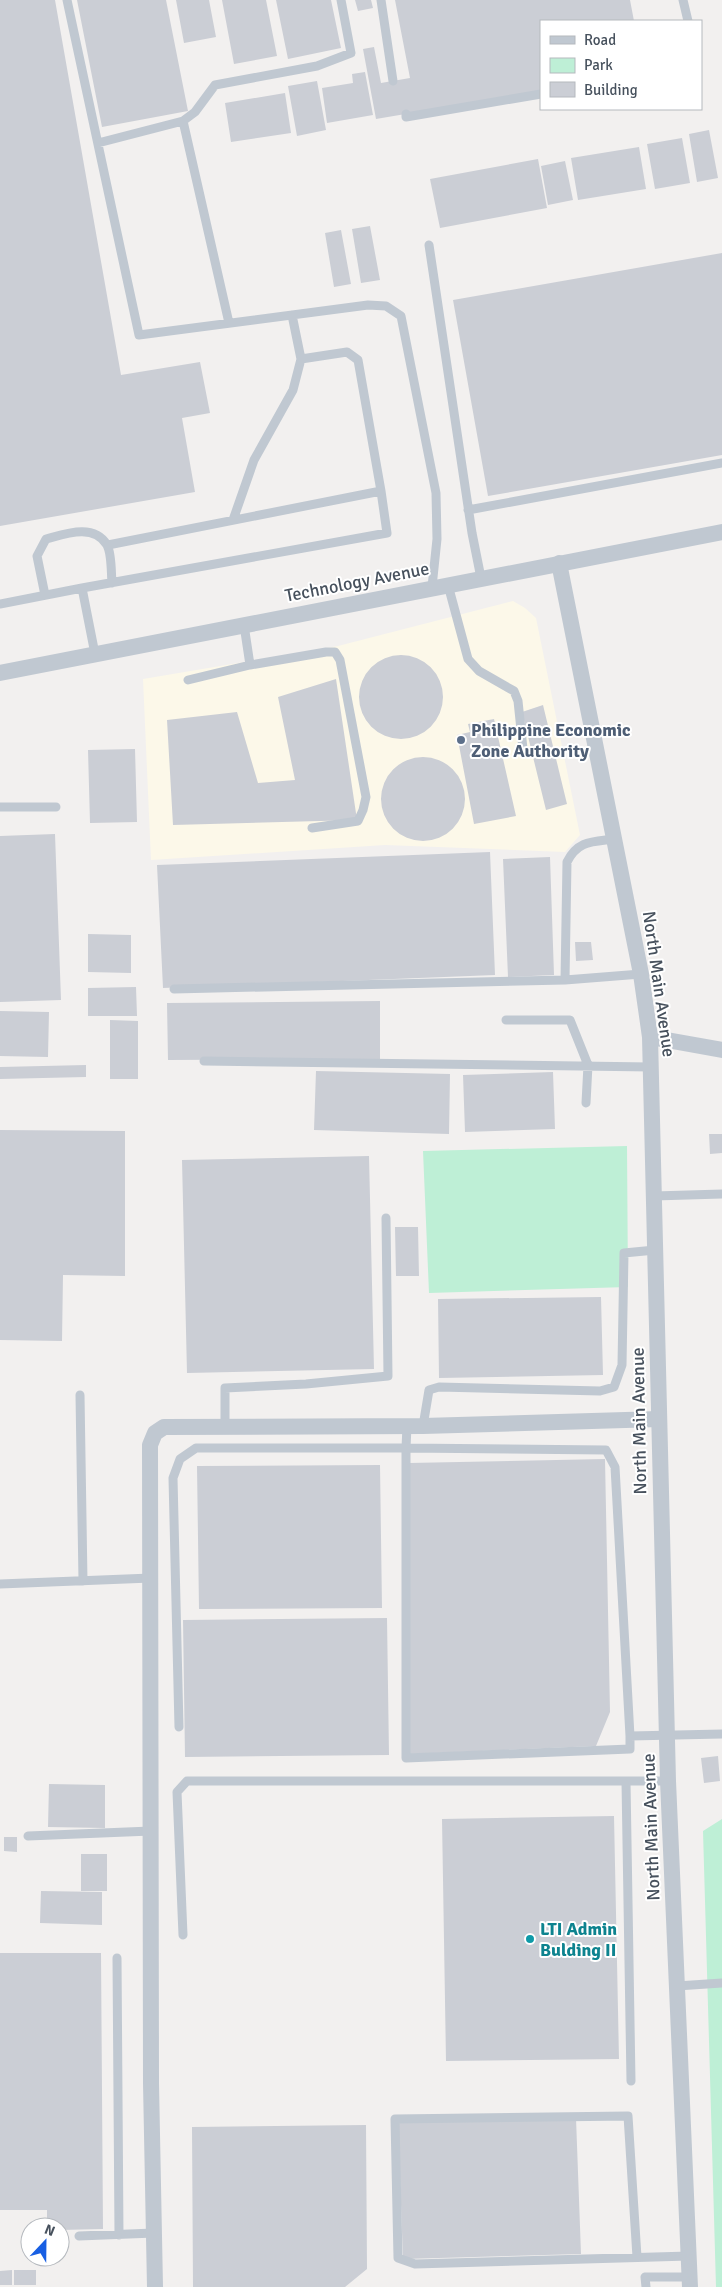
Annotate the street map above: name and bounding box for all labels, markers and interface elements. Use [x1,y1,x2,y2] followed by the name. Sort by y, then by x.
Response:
[540,20,702,110] legend
[584,31,616,49] text: Road
[584,56,613,74] text: Park
[584,81,638,99] text: Building
[283,557,431,607] street label: Technology Avenue
[471,719,631,762] place label: Philippine Economic Zone Authority
[455,734,467,746] marker: Philippine Economic Zone Authority
[638,910,680,1058] street label: North Main Avenue
[627,1347,651,1495] street label: North Main Avenue
[637,1753,665,1901] street label: North Main Avenue
[540,1918,617,1961] place label: LTI Admin Bulding II
[524,1933,536,1945] marker: LTI Admin Bulding II
[20,2217,70,2267] north arrow
[42,2221,57,2240] text: N

